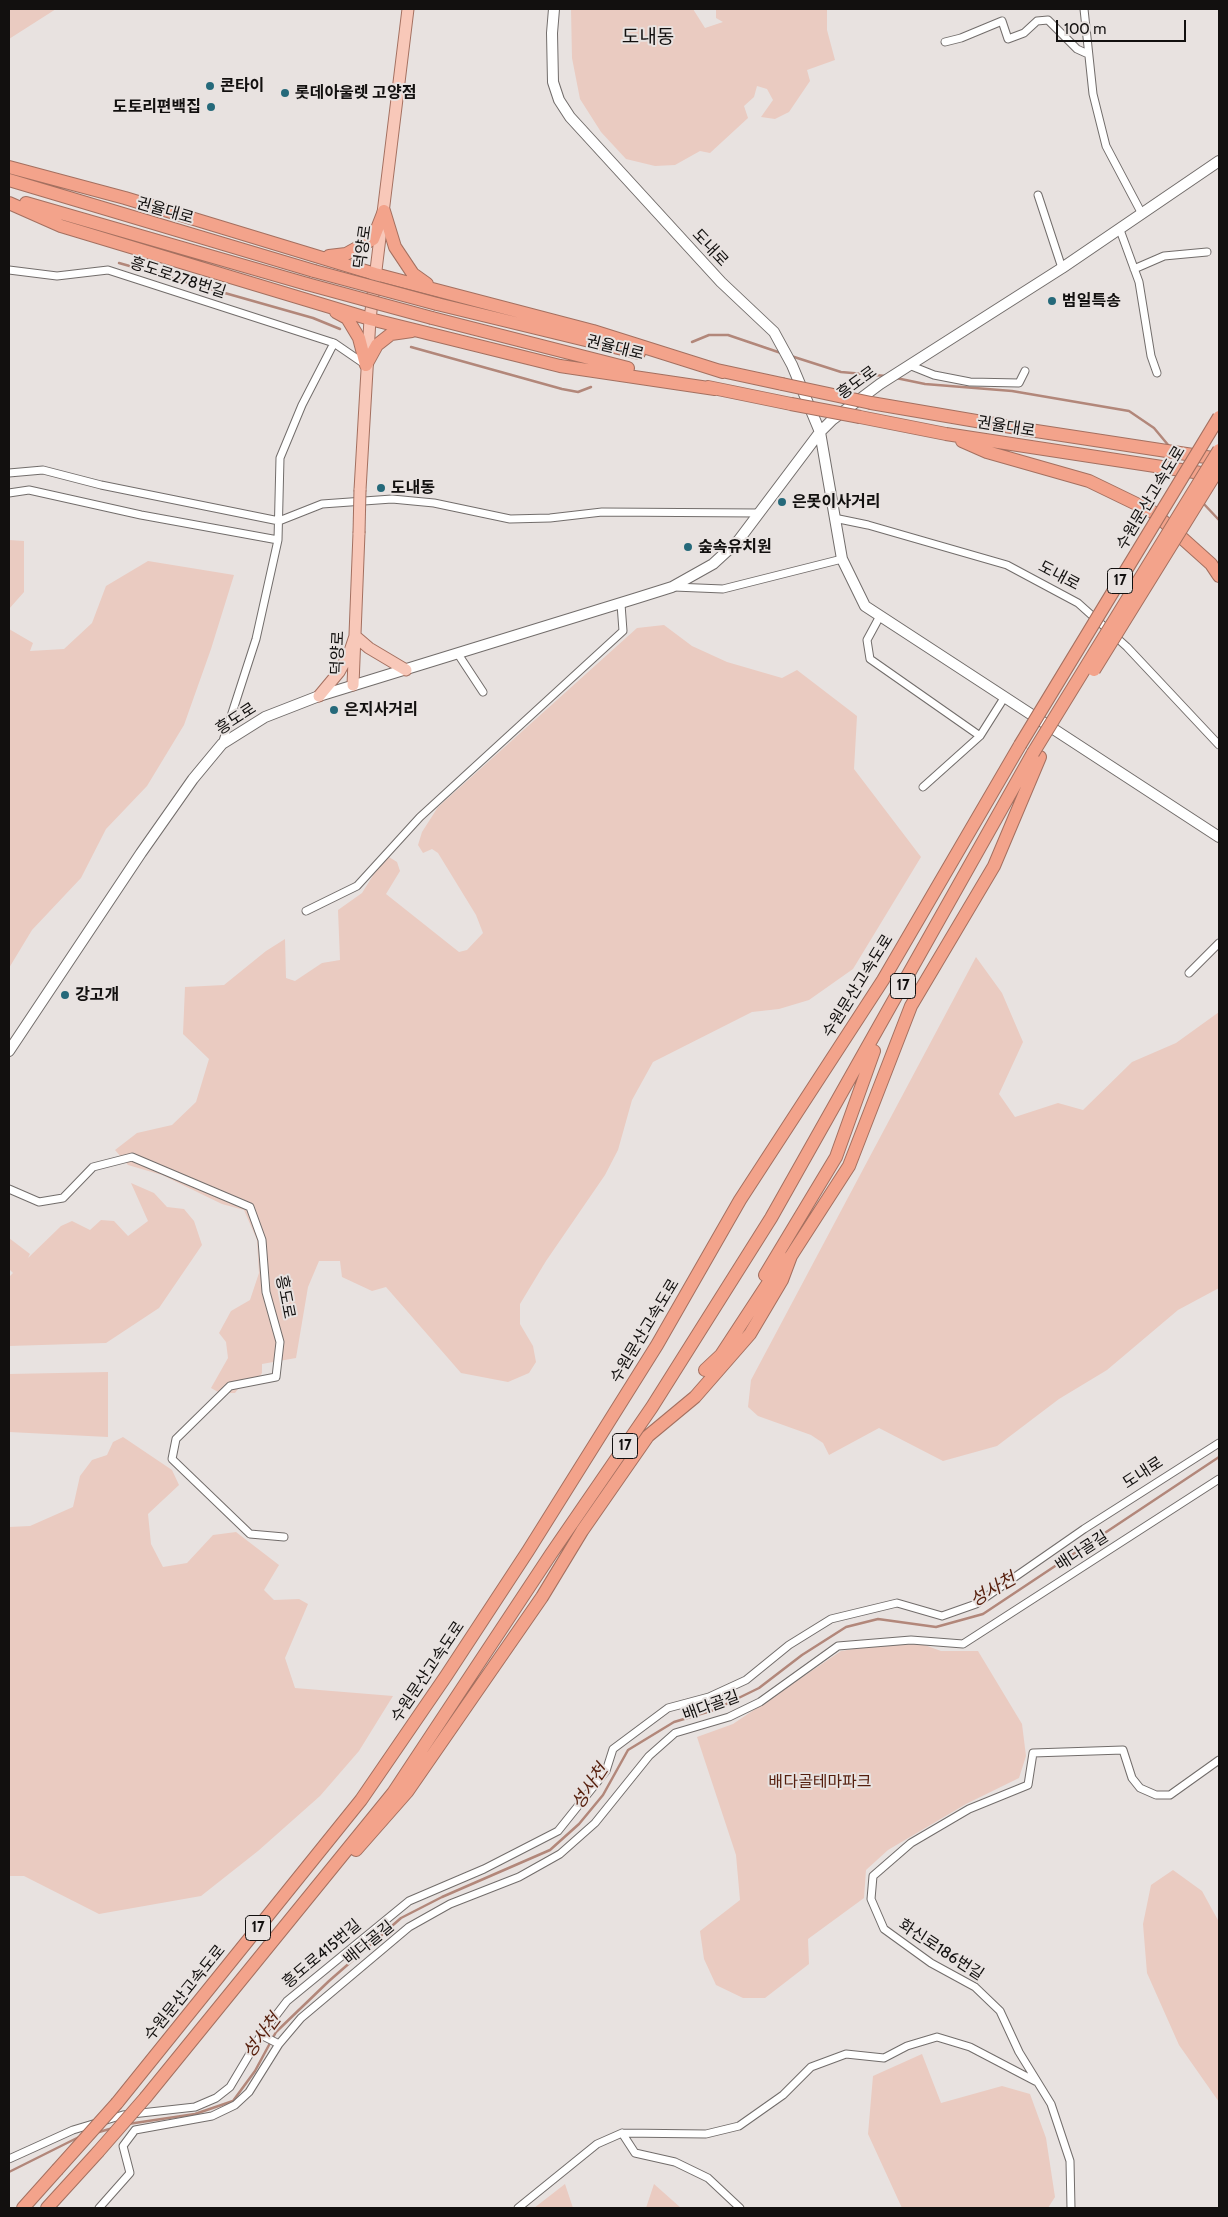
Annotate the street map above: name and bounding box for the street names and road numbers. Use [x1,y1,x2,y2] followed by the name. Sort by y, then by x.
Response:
[134,194,196,228] street label: 권율대로
[350,224,376,270] street label: 덕양로
[688,225,732,271] street label: 도내로
[128,253,228,303] street label: 흥도로278번길
[584,332,646,364] street label: 권율대로
[833,362,881,404] street label: 흥도로
[975,413,1037,441] street label: 권율대로
[1112,443,1190,553] street label: 수원문산고속도로
[1035,557,1083,595] street label: 도내로
[1108,568,1132,594] road number: 17
[328,631,348,675] street label: 덕양로
[212,699,260,739] street label: 흥도로
[819,931,897,1041] street label: 수원문산고속도로
[890,974,916,998] road number: 17
[271,1273,299,1321] street label: 흥도로
[606,1276,684,1386] street label: 수원문산고속도로
[612,1434,638,1458] road number: 17
[1119,1453,1167,1493] street label: 도내로
[1052,1527,1112,1575] street label: 배다골길
[387,1618,469,1726] street label: 수원문산고속도로
[680,1687,742,1725] street label: 배다골길
[895,1915,987,1985] street label: 화신로186번길
[246,1916,270,1940] road number: 17
[279,1916,365,1992] street label: 흥도로415번길
[340,1917,398,1969] street label: 배다골길
[140,1941,230,2045] street label: 수원문산고속도로

